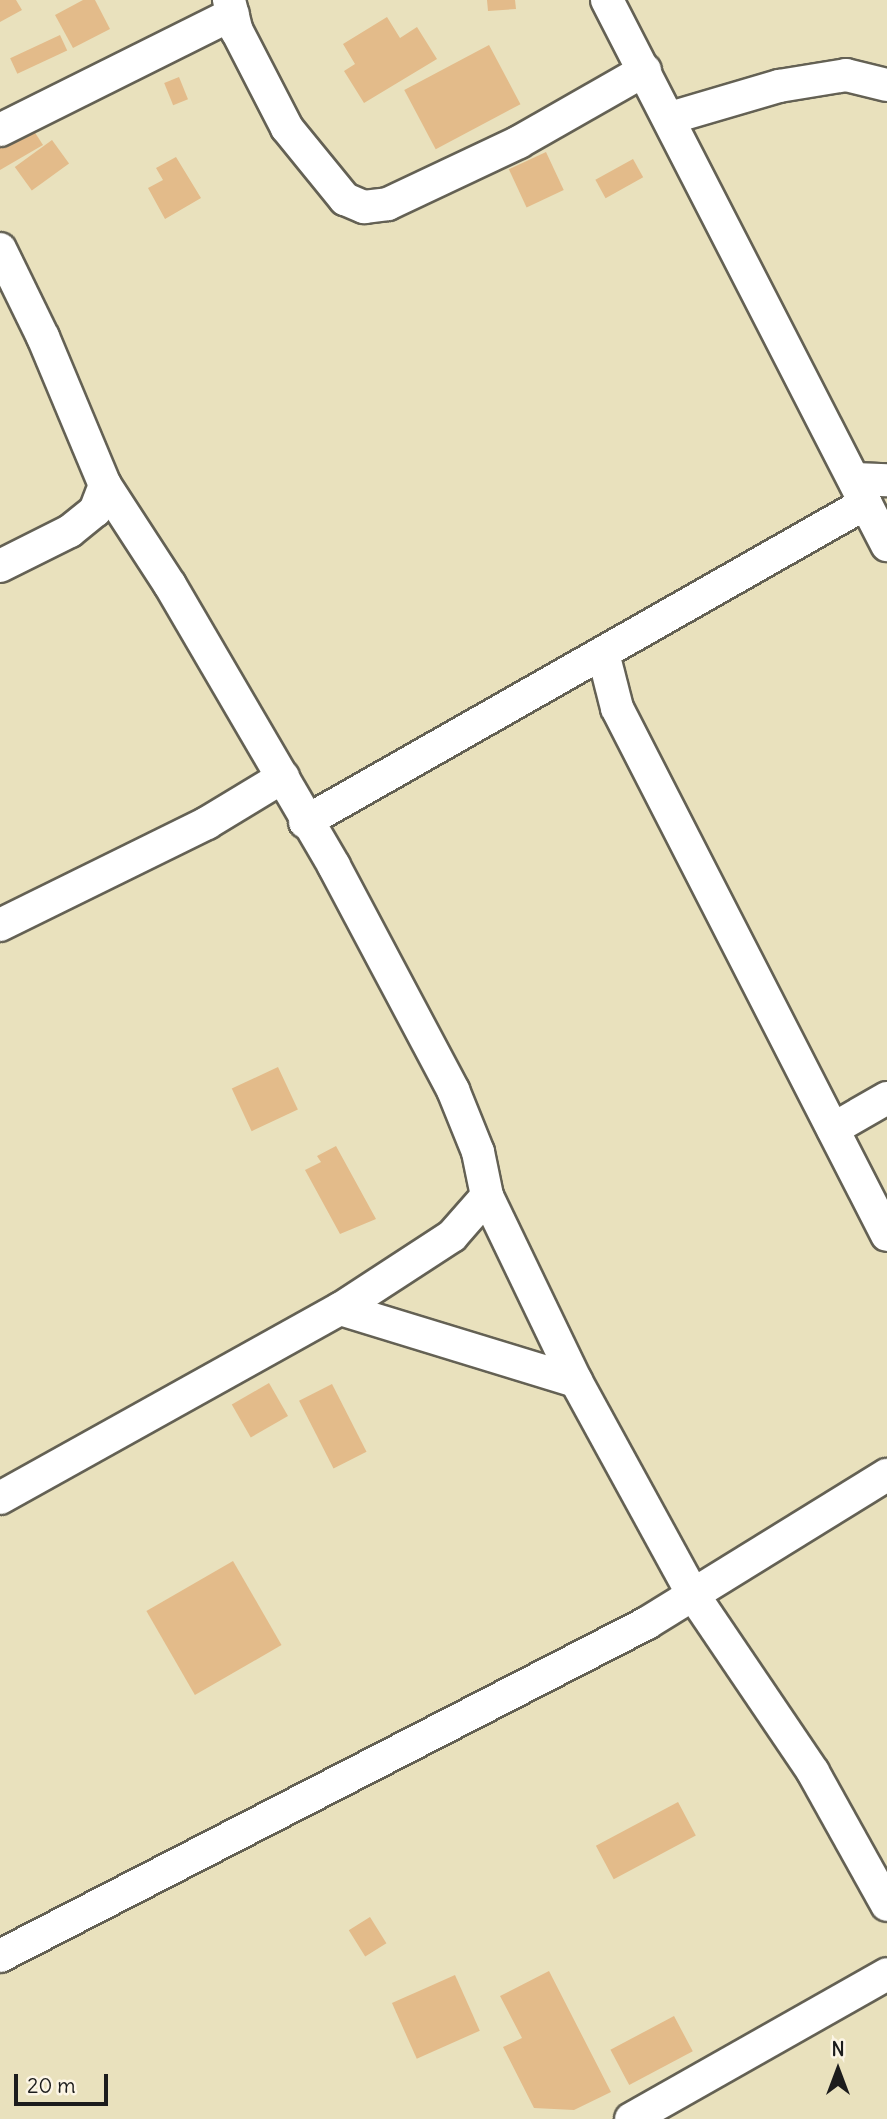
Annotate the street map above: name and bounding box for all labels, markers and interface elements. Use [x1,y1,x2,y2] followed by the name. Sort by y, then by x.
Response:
[803,2035,873,2105] north arrow
[831,2037,845,2061] text: N
[18,2060,112,2104] scale bar
[27,2072,76,2099] text: 20 m

